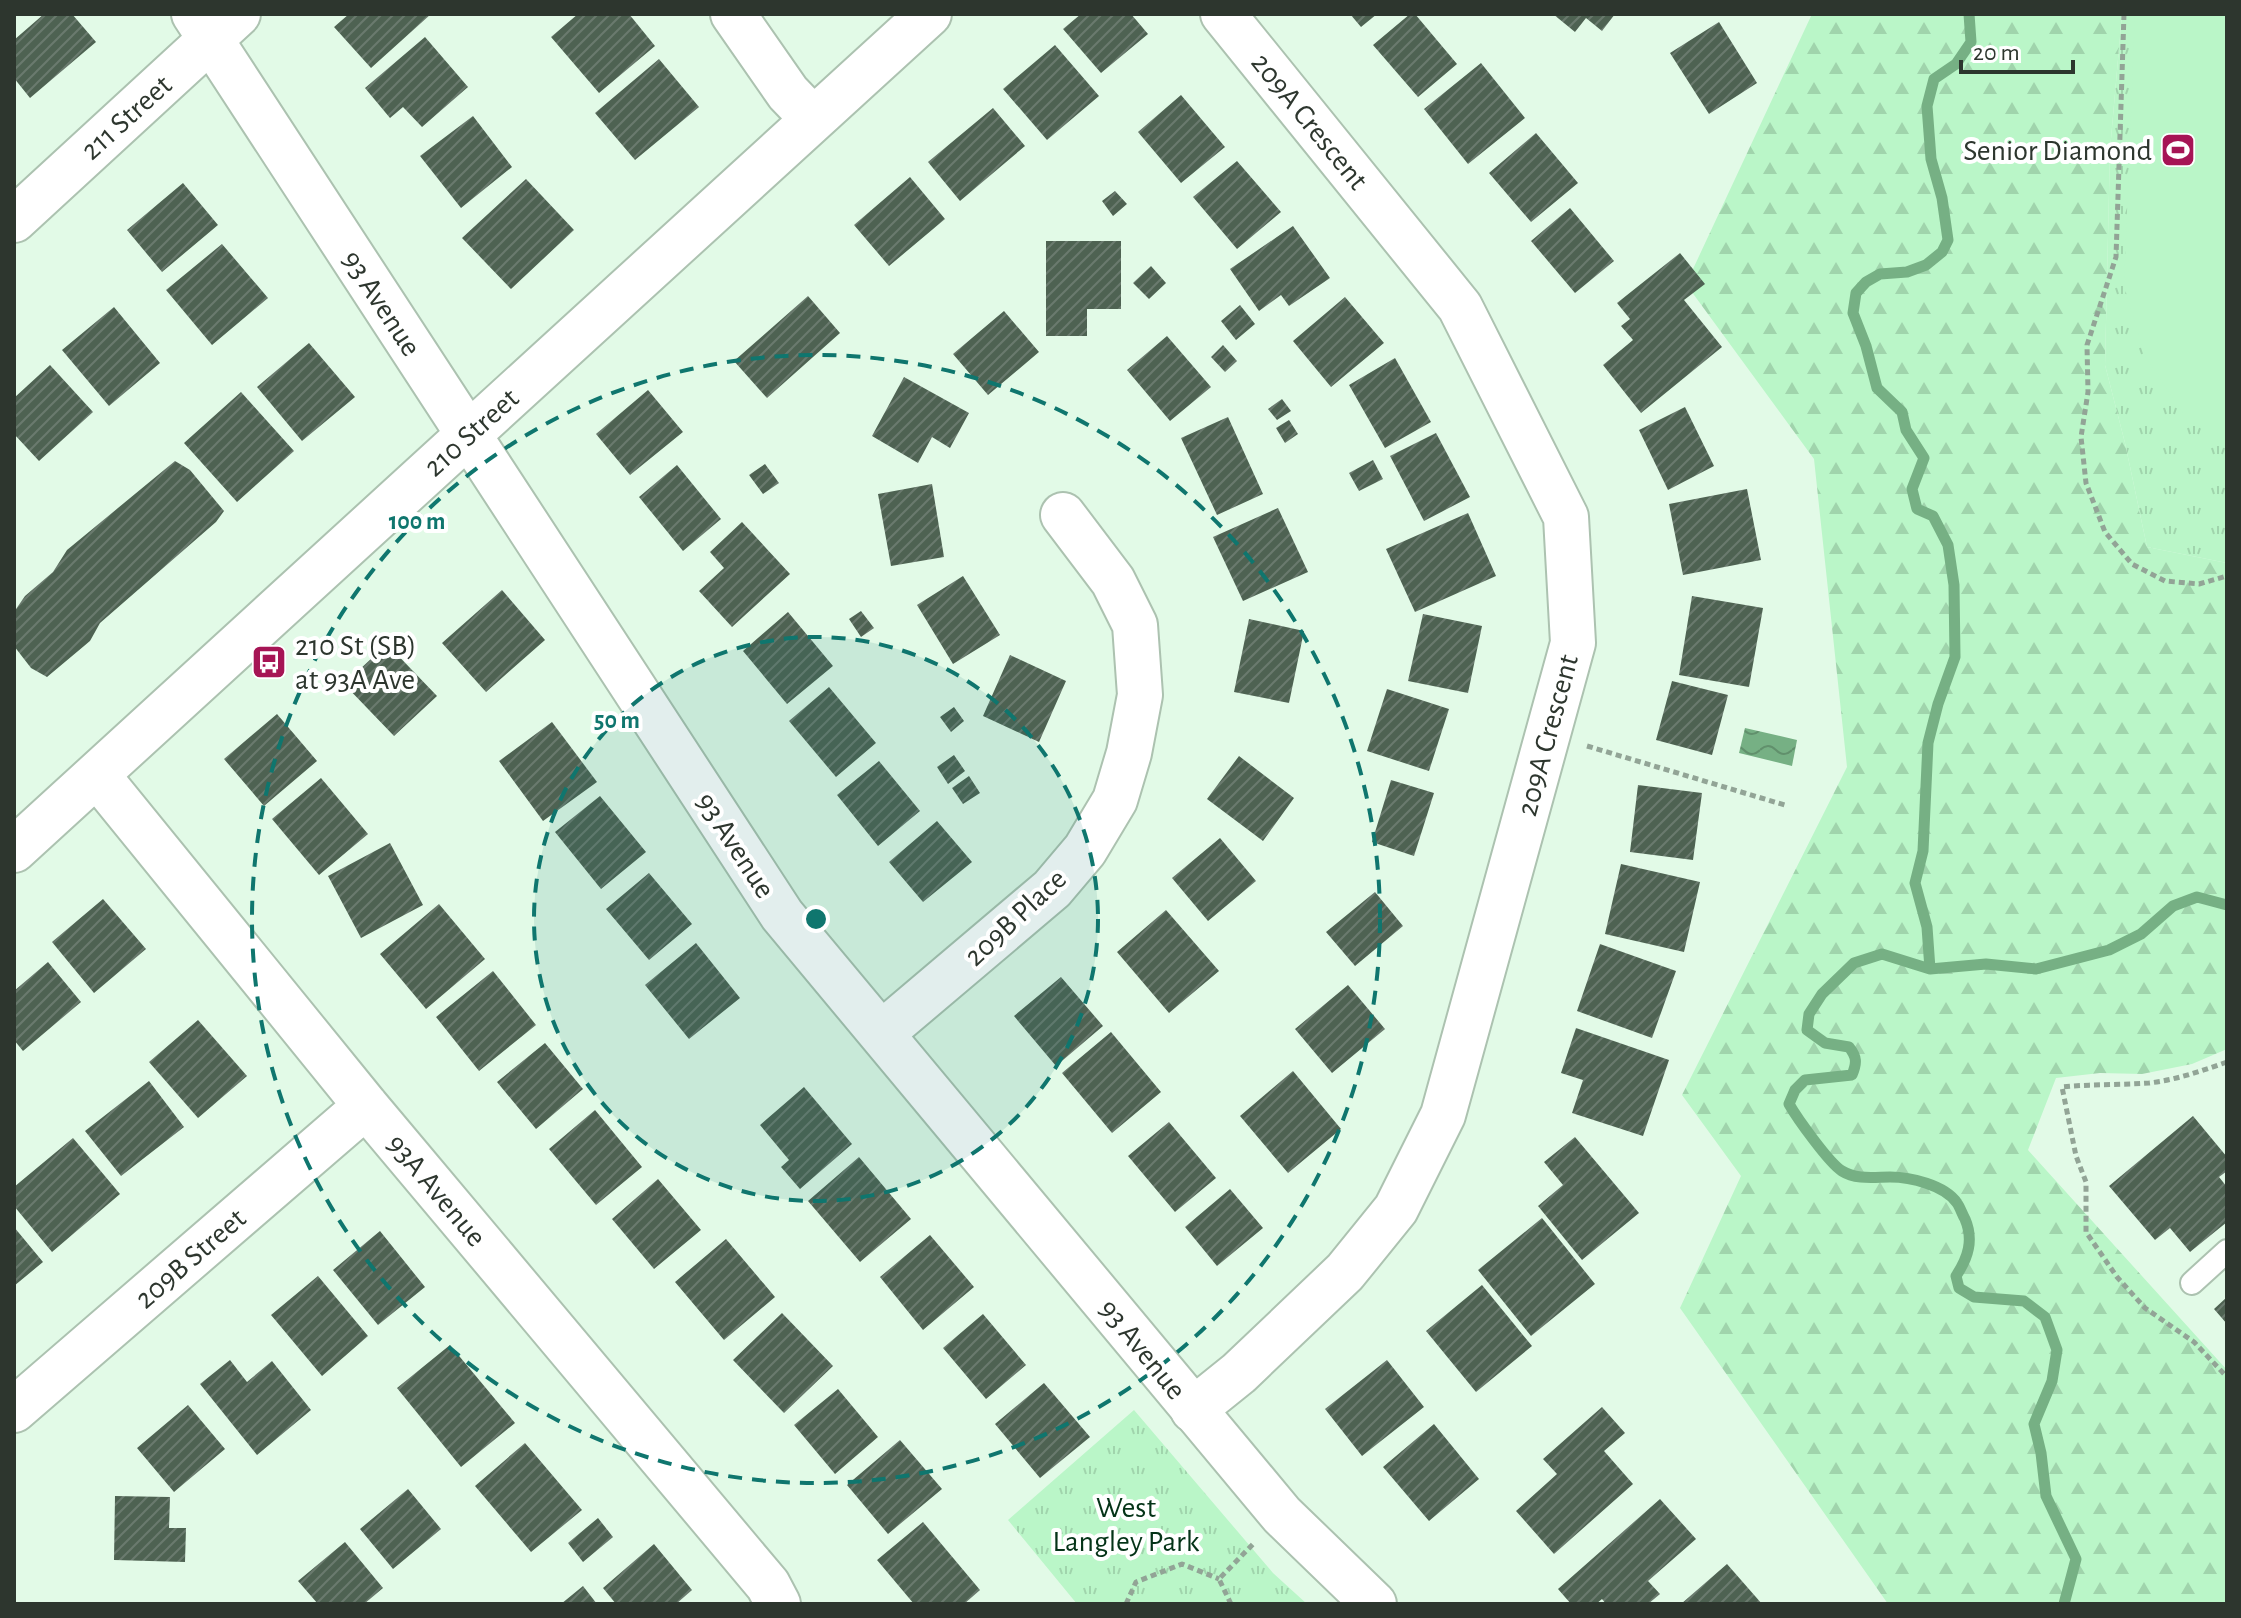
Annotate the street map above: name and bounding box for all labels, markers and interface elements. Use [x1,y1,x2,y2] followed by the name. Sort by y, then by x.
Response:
[1961,24,2073,74] scale bar
[1973,41,2020,65] text: 20 m
[1245,48,1373,196] street label: 209A Crescent
[76,70,178,166] street label: 211 Street
[2159,131,2197,169] sports icon: Senior Diamond
[1963,136,2152,166] place label: Senior Diamond
[336,246,426,362] street label: 93 Avenue
[419,383,525,482] street label: 210 Street
[389,510,445,534] text: 100 m
[295,631,417,695] place label: 210 St (SB) at 93A Ave
[250,643,288,681] bus stop icon: 210 St (SB) at 93A Ave
[1512,651,1584,819] street label: 209A Crescent
[594,709,640,733] text: 50 m
[690,788,780,904] street label: 93 Avenue
[959,863,1072,972] street label: 209B Place
[802,905,830,933] centre of rings
[381,1129,491,1252] street label: 93A Avenue
[130,1203,252,1314] street label: 209B Street
[1093,1294,1191,1405] street label: 93 Avenue
[1053,1493,1200,1557] park label: West Langley Park

